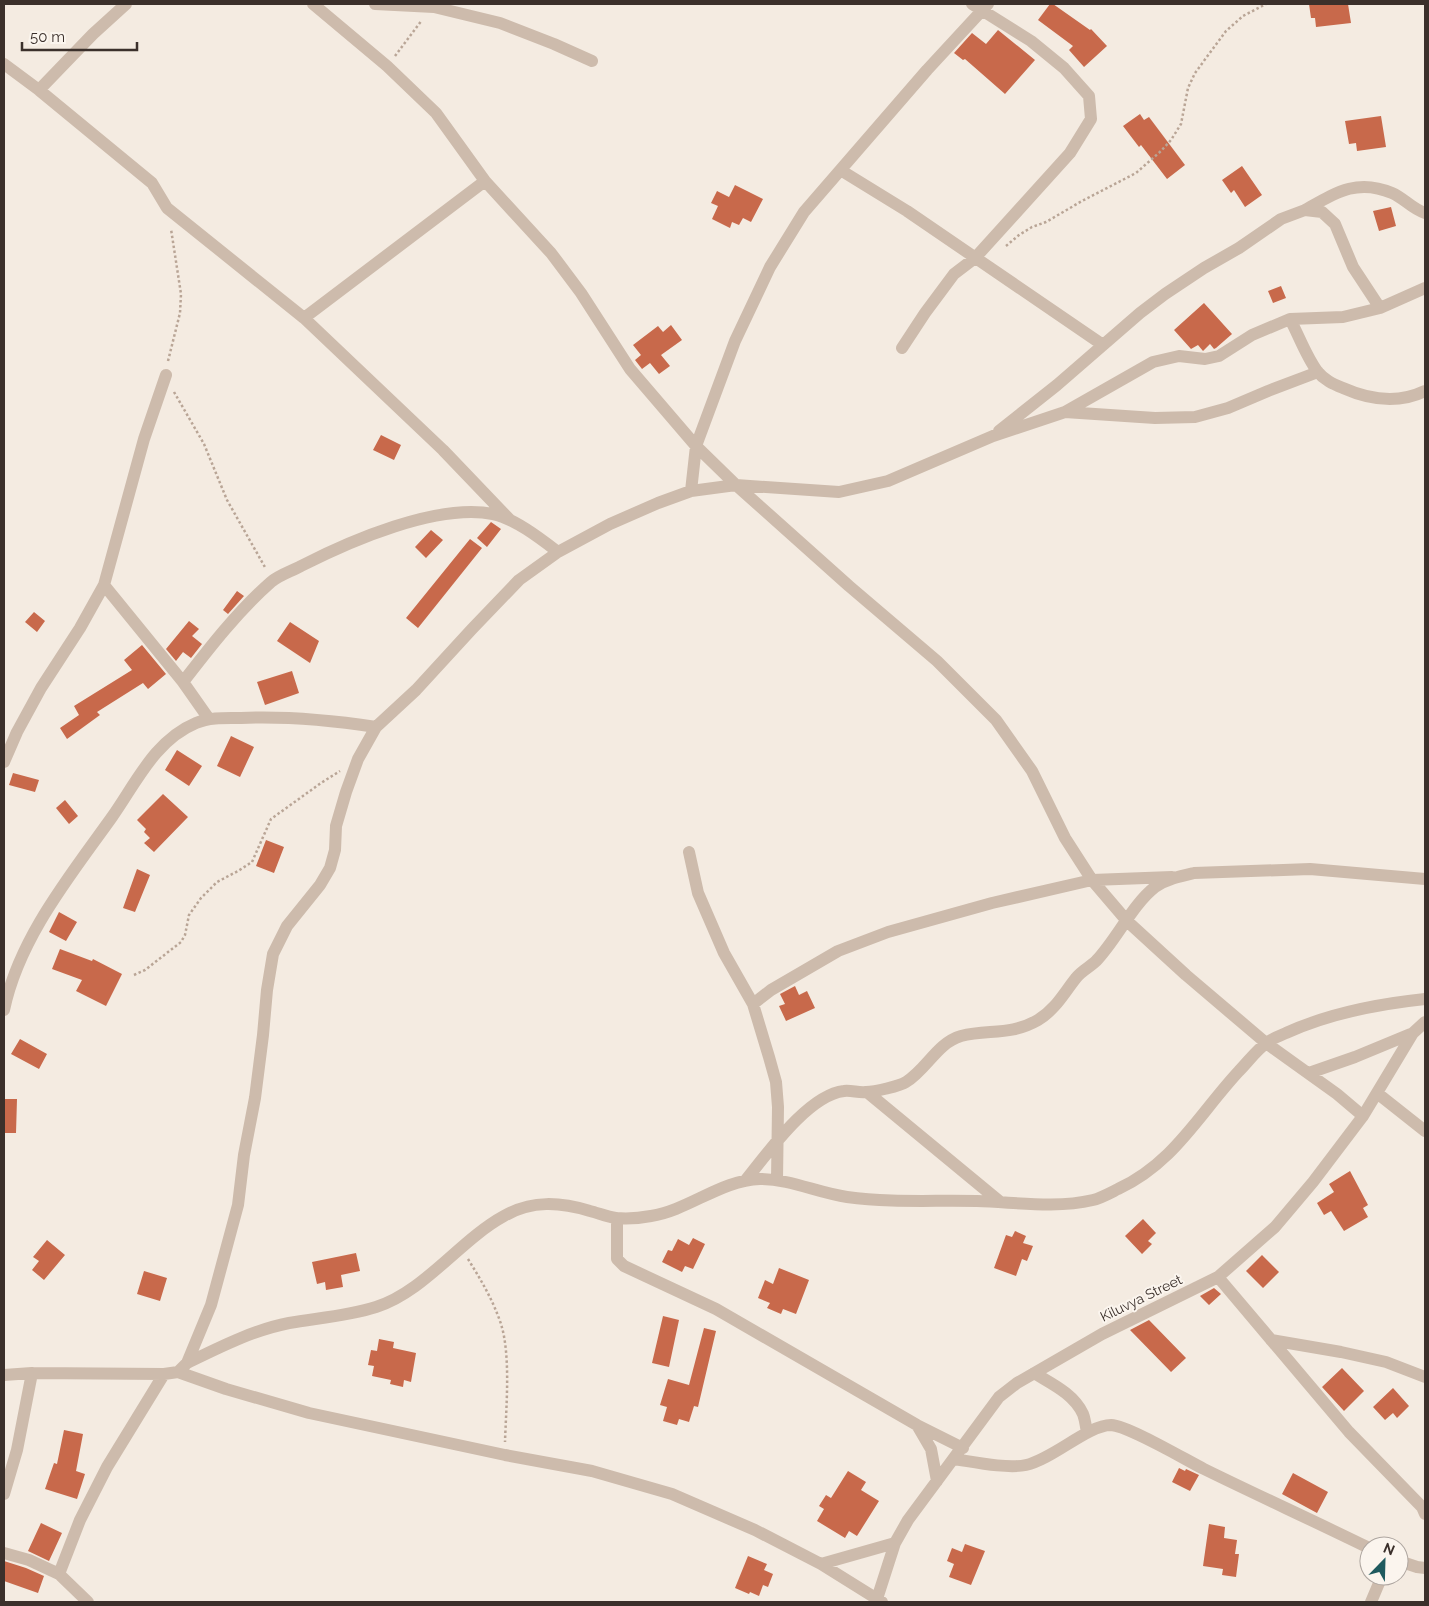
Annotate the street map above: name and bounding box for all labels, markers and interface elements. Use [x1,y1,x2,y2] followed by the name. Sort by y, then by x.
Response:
[22,20,138,52] scale bar
[30,28,65,46] text: 50 m
[1097,1271,1185,1325] street label: Kiluvya Street
[1359,1536,1409,1586] north arrow
[1381,1540,1397,1558] text: N

